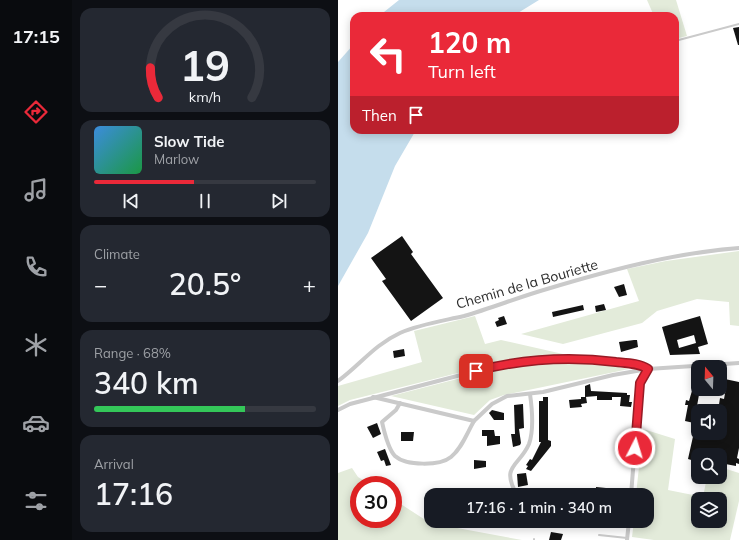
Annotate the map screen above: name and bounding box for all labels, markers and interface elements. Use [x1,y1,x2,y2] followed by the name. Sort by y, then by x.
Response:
[12,25,60,48] text: 17:15
[428,25,511,60] text: 120 m
[362,28,414,80] icon: left
[180,39,230,91] text: 19
[428,60,496,83] text: Turn left
[189,88,221,106] text: km/h
[22,98,50,126] icon: directions
[405,104,427,126] icon: arrive
[362,106,397,125] text: Then
[154,132,224,151] text: Slow Tide
[154,151,199,167] text: Marlow
[22,176,50,204] icon: music
[120,190,142,212] icon: previous
[194,190,216,212] icon: pause
[268,190,290,212] icon: next
[94,246,140,262] text: Climate
[22,253,50,281] icon: phone
[454,255,600,313] street label: Chemin de la Bouriette
[169,265,241,303] text: 20.5°
[94,271,107,299] text: −
[303,271,316,299] text: +
[22,331,50,359] icon: climate
[94,345,171,361] text: Range · 68%
[459,354,493,388] pin
[465,360,487,382] icon: arrive
[691,360,727,396] north arrow
[691,360,727,528] map controls
[94,364,199,402] text: 340 km
[691,404,727,440] button: sound
[22,409,50,437] icon: car
[614,427,656,469] position arrow
[691,448,727,484] button: search
[94,456,134,472] text: Arrival
[94,475,173,513] text: 17:16
[350,476,402,528] speed limit sign: 30
[22,487,50,515] icon: filters
[691,492,727,528] button: layers
[466,498,612,517] text: 17:16 · 1 min · 340 m

